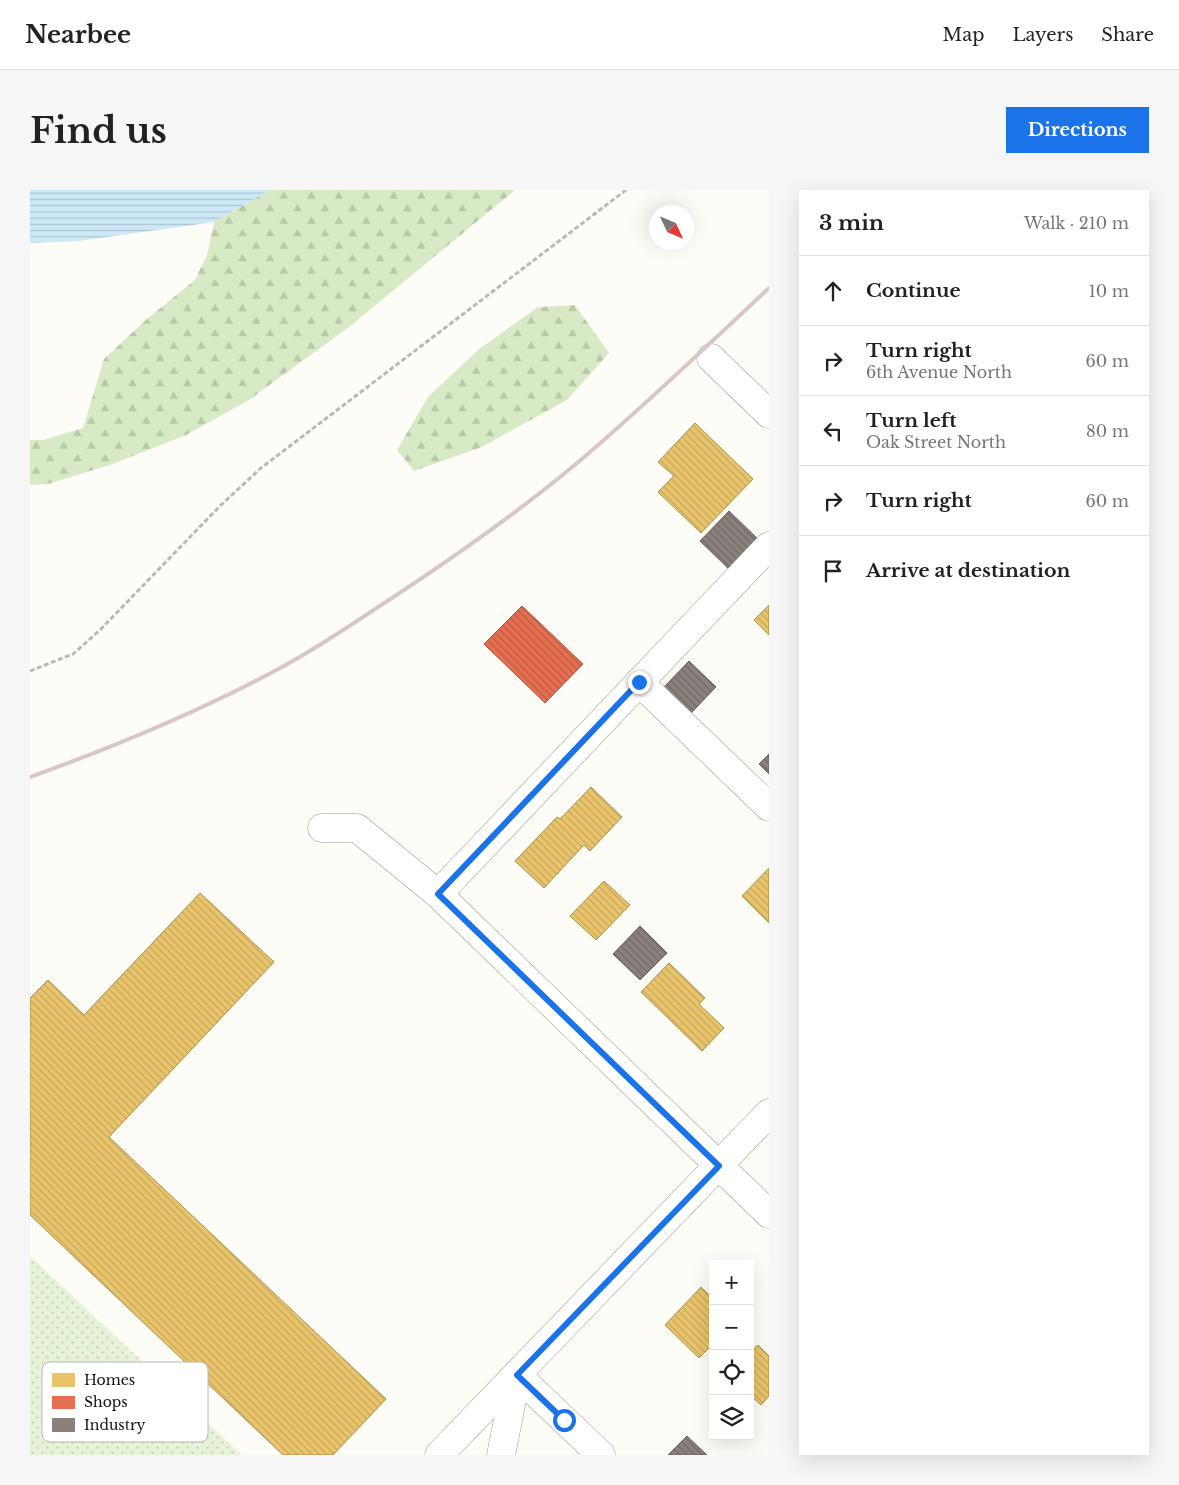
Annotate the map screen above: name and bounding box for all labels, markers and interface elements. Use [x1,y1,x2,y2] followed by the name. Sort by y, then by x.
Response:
[25,20,131,49] text: Nearbee
[943,24,984,46] text: Map
[1012,24,1073,46] text: Layers
[1101,24,1154,46] text: Share
[1006,107,1149,153] button: Directions
[30,109,167,152] text: Find us
[649,205,694,250] north arrow
[819,210,884,236] text: 3 min
[1024,213,1129,233] text: Walk · 210 m
[819,277,847,305] icon: ahead
[866,279,961,302] text: Continue
[1089,281,1129,301] text: 10 m
[866,339,972,362] text: Turn right
[819,347,847,375] icon: right
[1086,351,1129,371] text: 60 m
[866,362,1012,382] text: 6th Avenue North
[866,409,957,432] text: Turn left
[819,417,847,445] icon: left
[1086,421,1129,441] text: 80 m
[866,432,1006,452] text: Oak Street North
[819,487,847,515] icon: right
[866,489,972,512] text: Turn right
[1086,491,1129,511] text: 60 m
[819,557,847,585] icon: arrive
[866,559,1070,582] text: Arrive at destination
[628,671,651,694] route end
[709,1260,754,1440] map controls
[709,1260,754,1305] button: +
[709,1305,754,1350] button: −
[709,1350,754,1395] button: locate
[42,1362,208,1442] legend
[84,1371,135,1389] text: Homes
[84,1393,128,1411] text: Shops
[709,1395,754,1440] button: layers
[553,1409,576,1432] route start
[84,1416,146,1434] text: Industry

